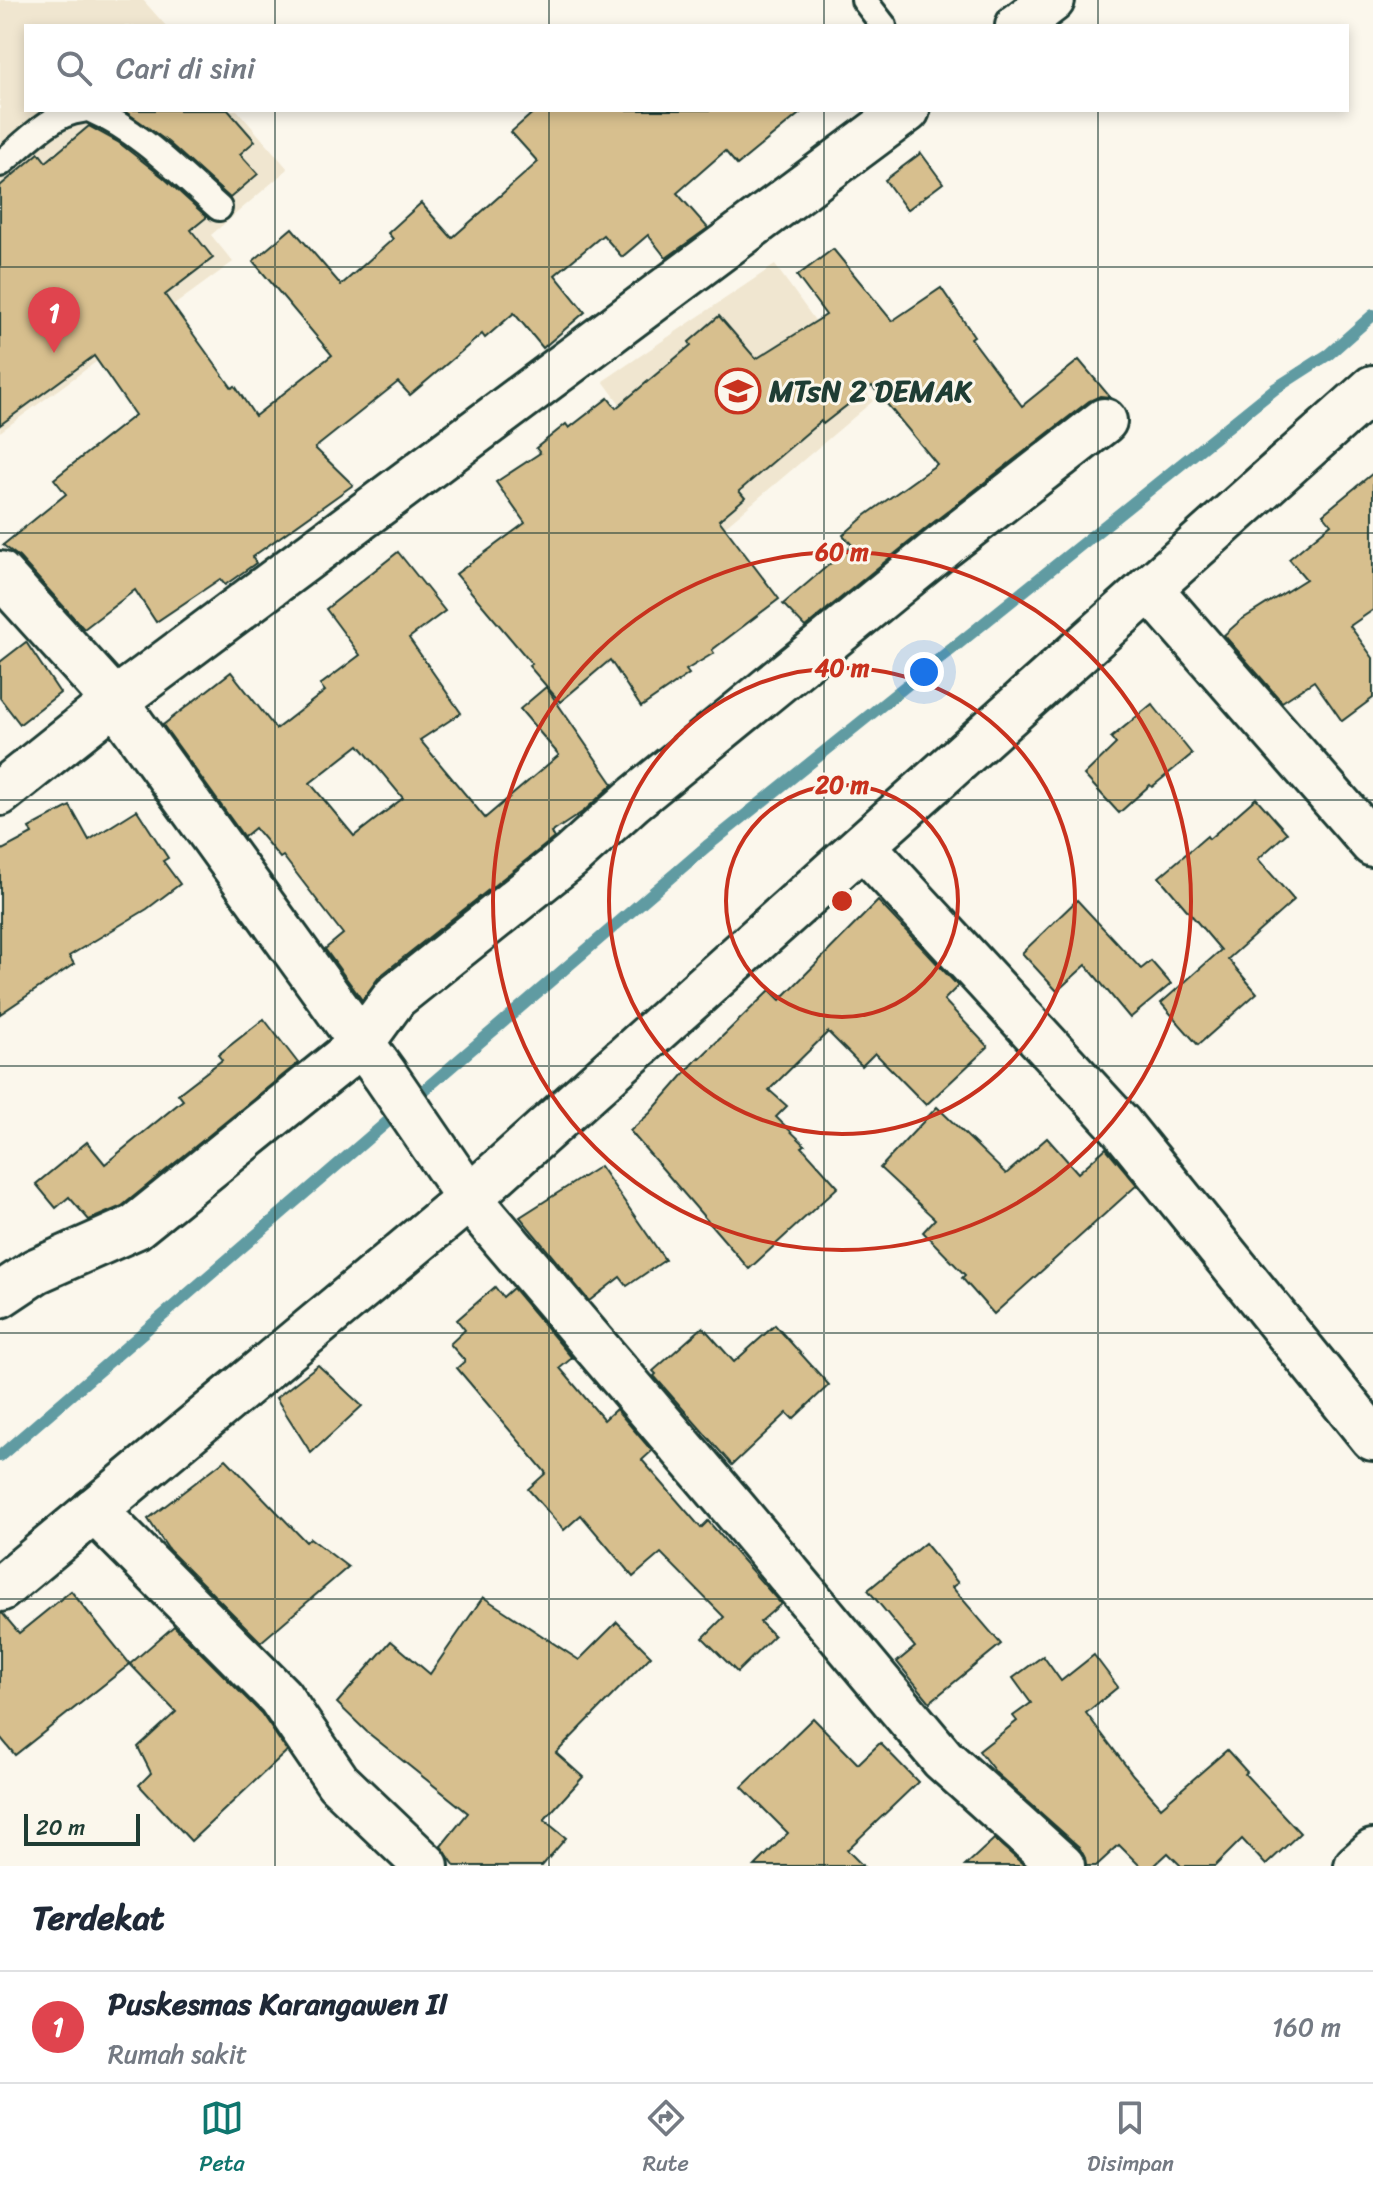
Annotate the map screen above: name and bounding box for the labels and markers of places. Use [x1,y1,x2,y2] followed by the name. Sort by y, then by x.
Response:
[28,287,80,353] pin: 1
[768,364,973,418] place label: MTsN 2 DEMAK
[714,367,762,415] school or university icon: MTsN 2 DEMAK
[828,887,856,915] centre of rings

